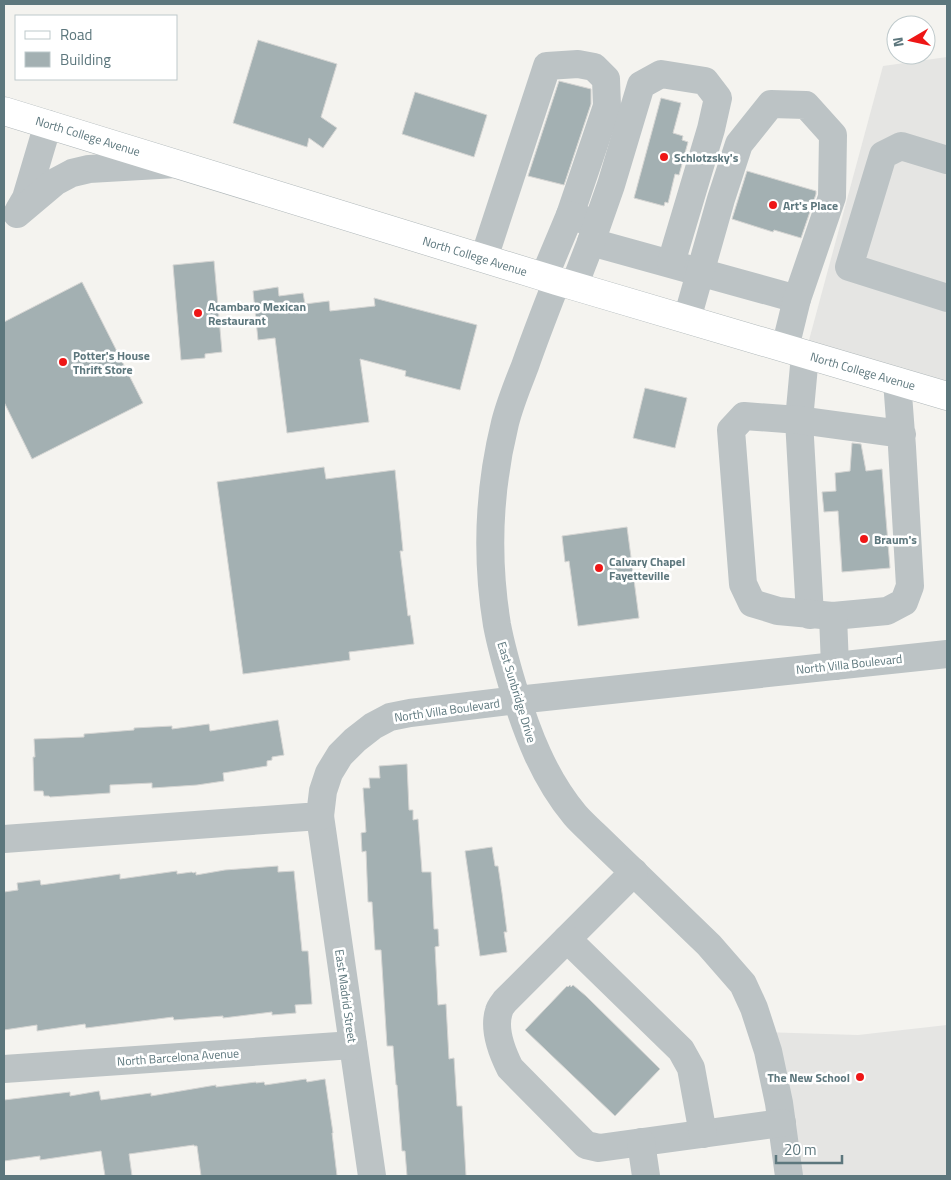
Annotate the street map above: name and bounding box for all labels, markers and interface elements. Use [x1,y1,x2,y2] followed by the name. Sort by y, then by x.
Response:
[15,15,178,80] legend
[886,15,936,65] north arrow
[60,23,92,46] text: Road
[887,36,909,49] text: N
[60,48,111,71] text: Building
[33,111,143,161] street label: North College Avenue
[674,148,739,167] place label: Schlotzsky's
[658,151,670,163] marker: Schlotzsky's
[783,196,838,215] place label: Art's Place
[767,199,779,211] marker: Art's Place
[420,231,530,281] street label: North College Avenue
[208,297,306,330] place label: Acambaro Mexican Restaurant
[192,307,204,319] marker: Acambaro Mexican Restaurant
[73,346,150,379] place label: Potter's House Thrift Store
[808,347,918,395] street label: North College Avenue
[57,356,69,368] marker: Potter's House Thrift Store
[874,530,917,549] place label: Braum's
[858,533,870,545] marker: Braum's
[609,552,685,585] place label: Calvary Chapel Fayetteville
[593,562,605,574] marker: Calvary Chapel Fayetteville
[493,639,541,745] street label: East Sunbridge Drive
[795,649,903,679] street label: North Villa Boulevard
[393,693,501,727] street label: North Villa Boulevard
[330,948,362,1045] street label: East Madrid Street
[116,1043,240,1071] street label: North Barcelona Avenue
[767,1068,850,1087] place label: The New School
[854,1071,866,1083] marker: The New School
[776,1132,842,1164] scale bar
[784,1138,817,1161] text: 20 m

